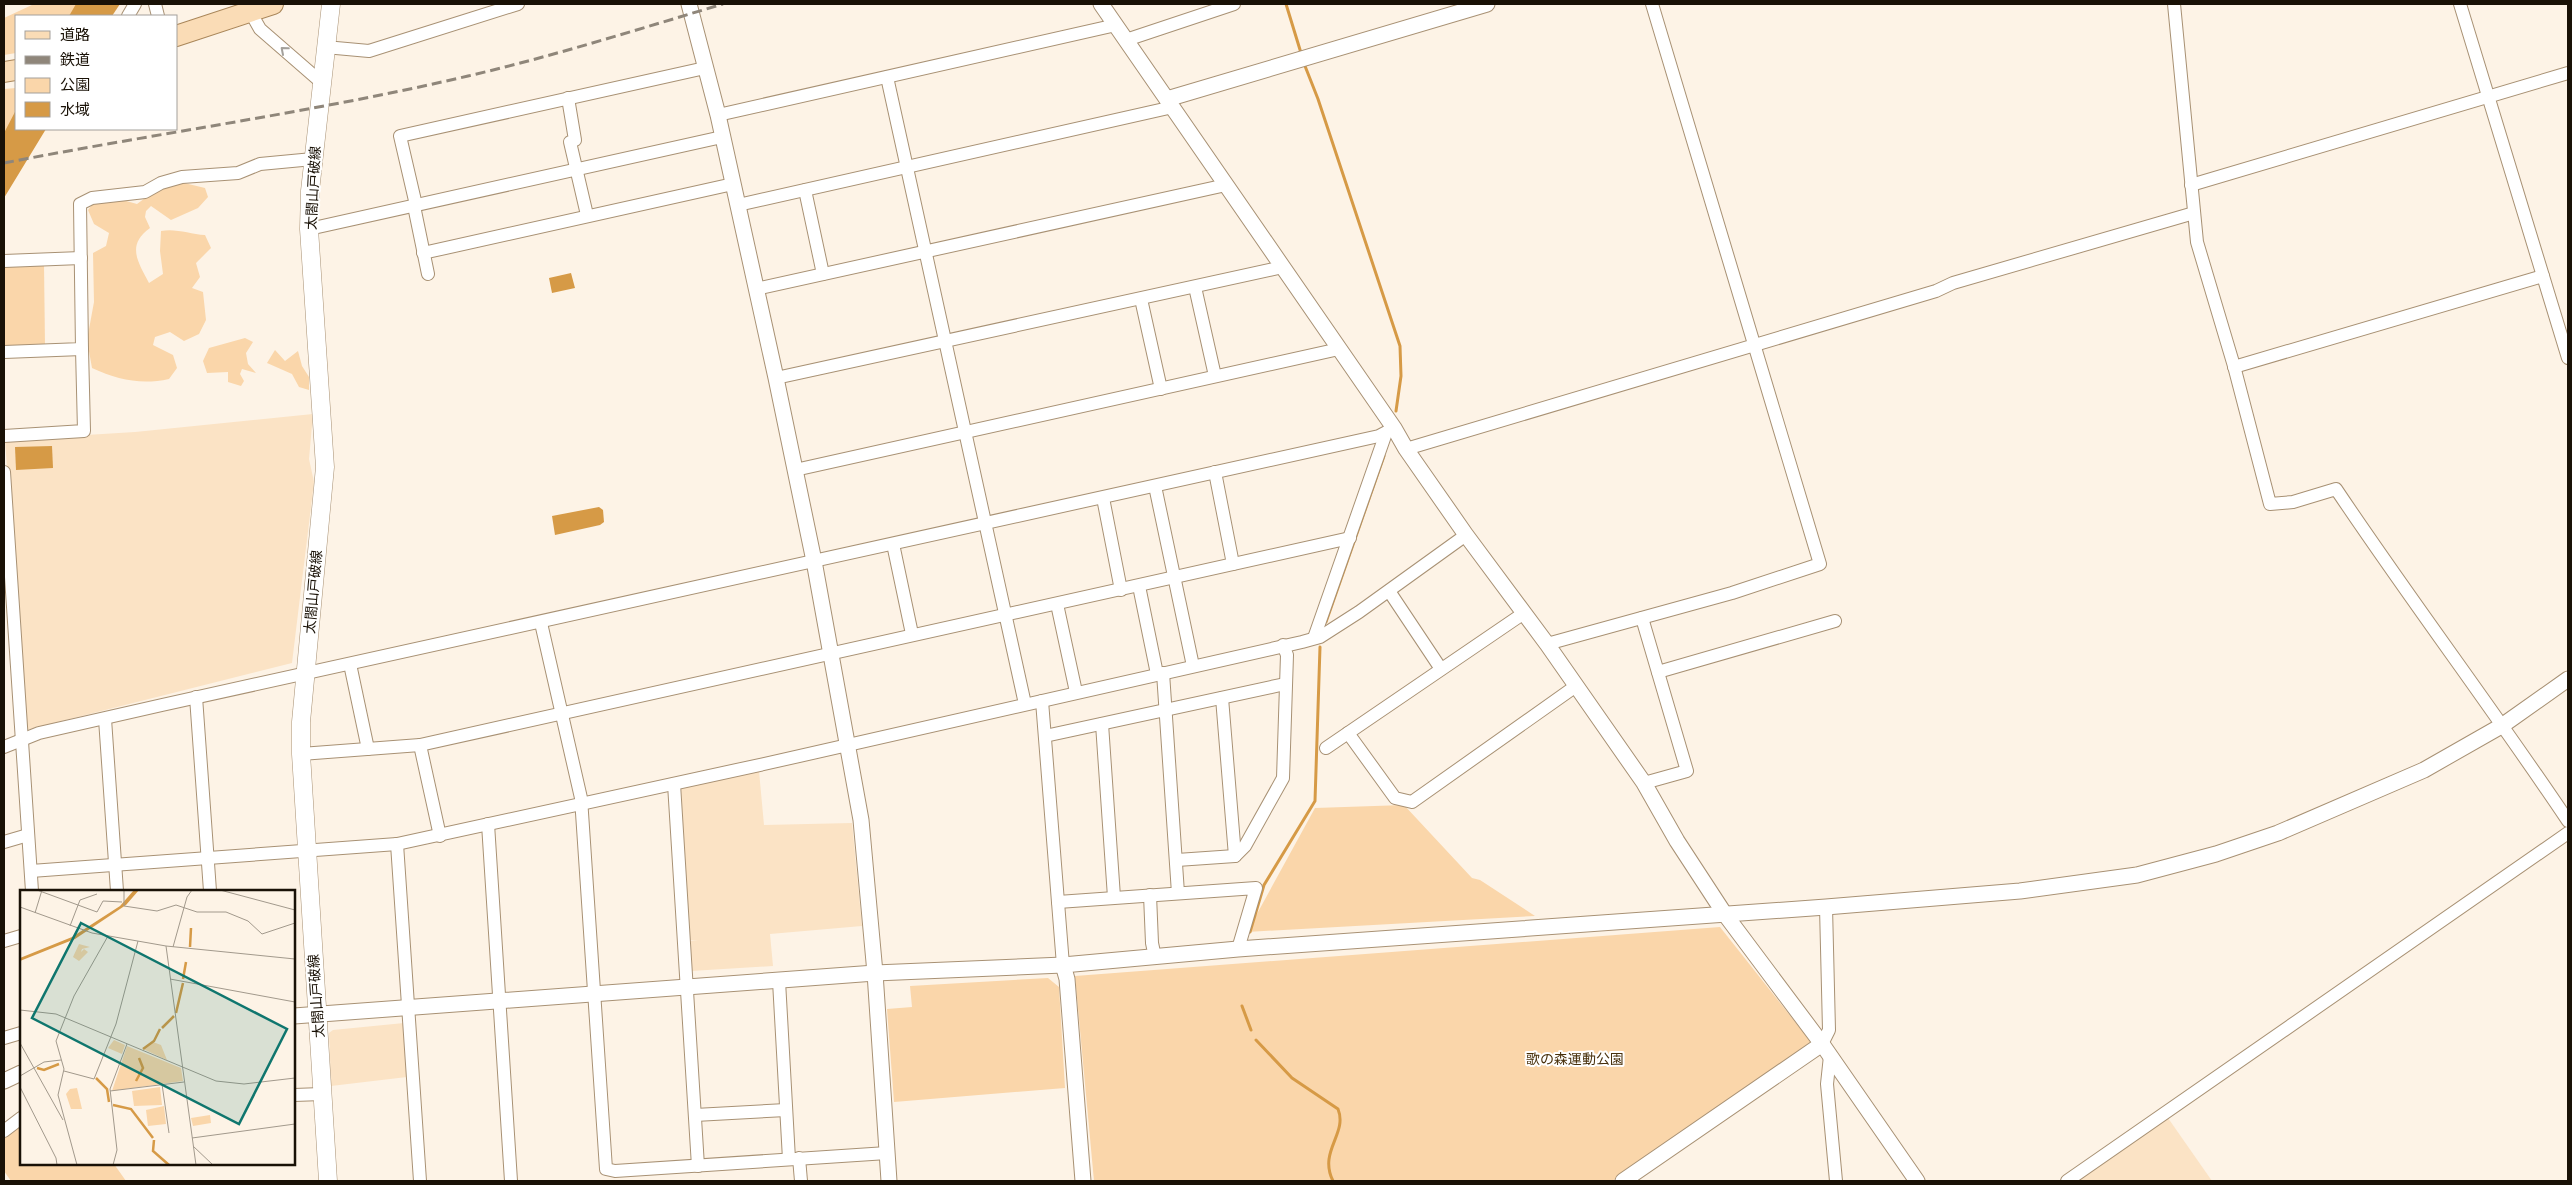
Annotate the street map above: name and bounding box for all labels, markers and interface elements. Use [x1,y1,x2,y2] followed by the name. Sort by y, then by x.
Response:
[15,15,178,130] legend
[60,25,90,44] text: 道路
[281,47,290,56] one-way arrow
[60,50,90,69] text: 鉄道
[60,75,90,94] text: 公園
[60,100,90,119] text: 水域
[302,146,324,230] street label: 太閤山戸破線
[300,549,326,635] street label: 太閤山戸破線
[20,890,295,1165] inset map
[304,953,328,1039] street label: 太閤山戸破線
[1526,1050,1624,1068] park label: 歌の森運動公園

